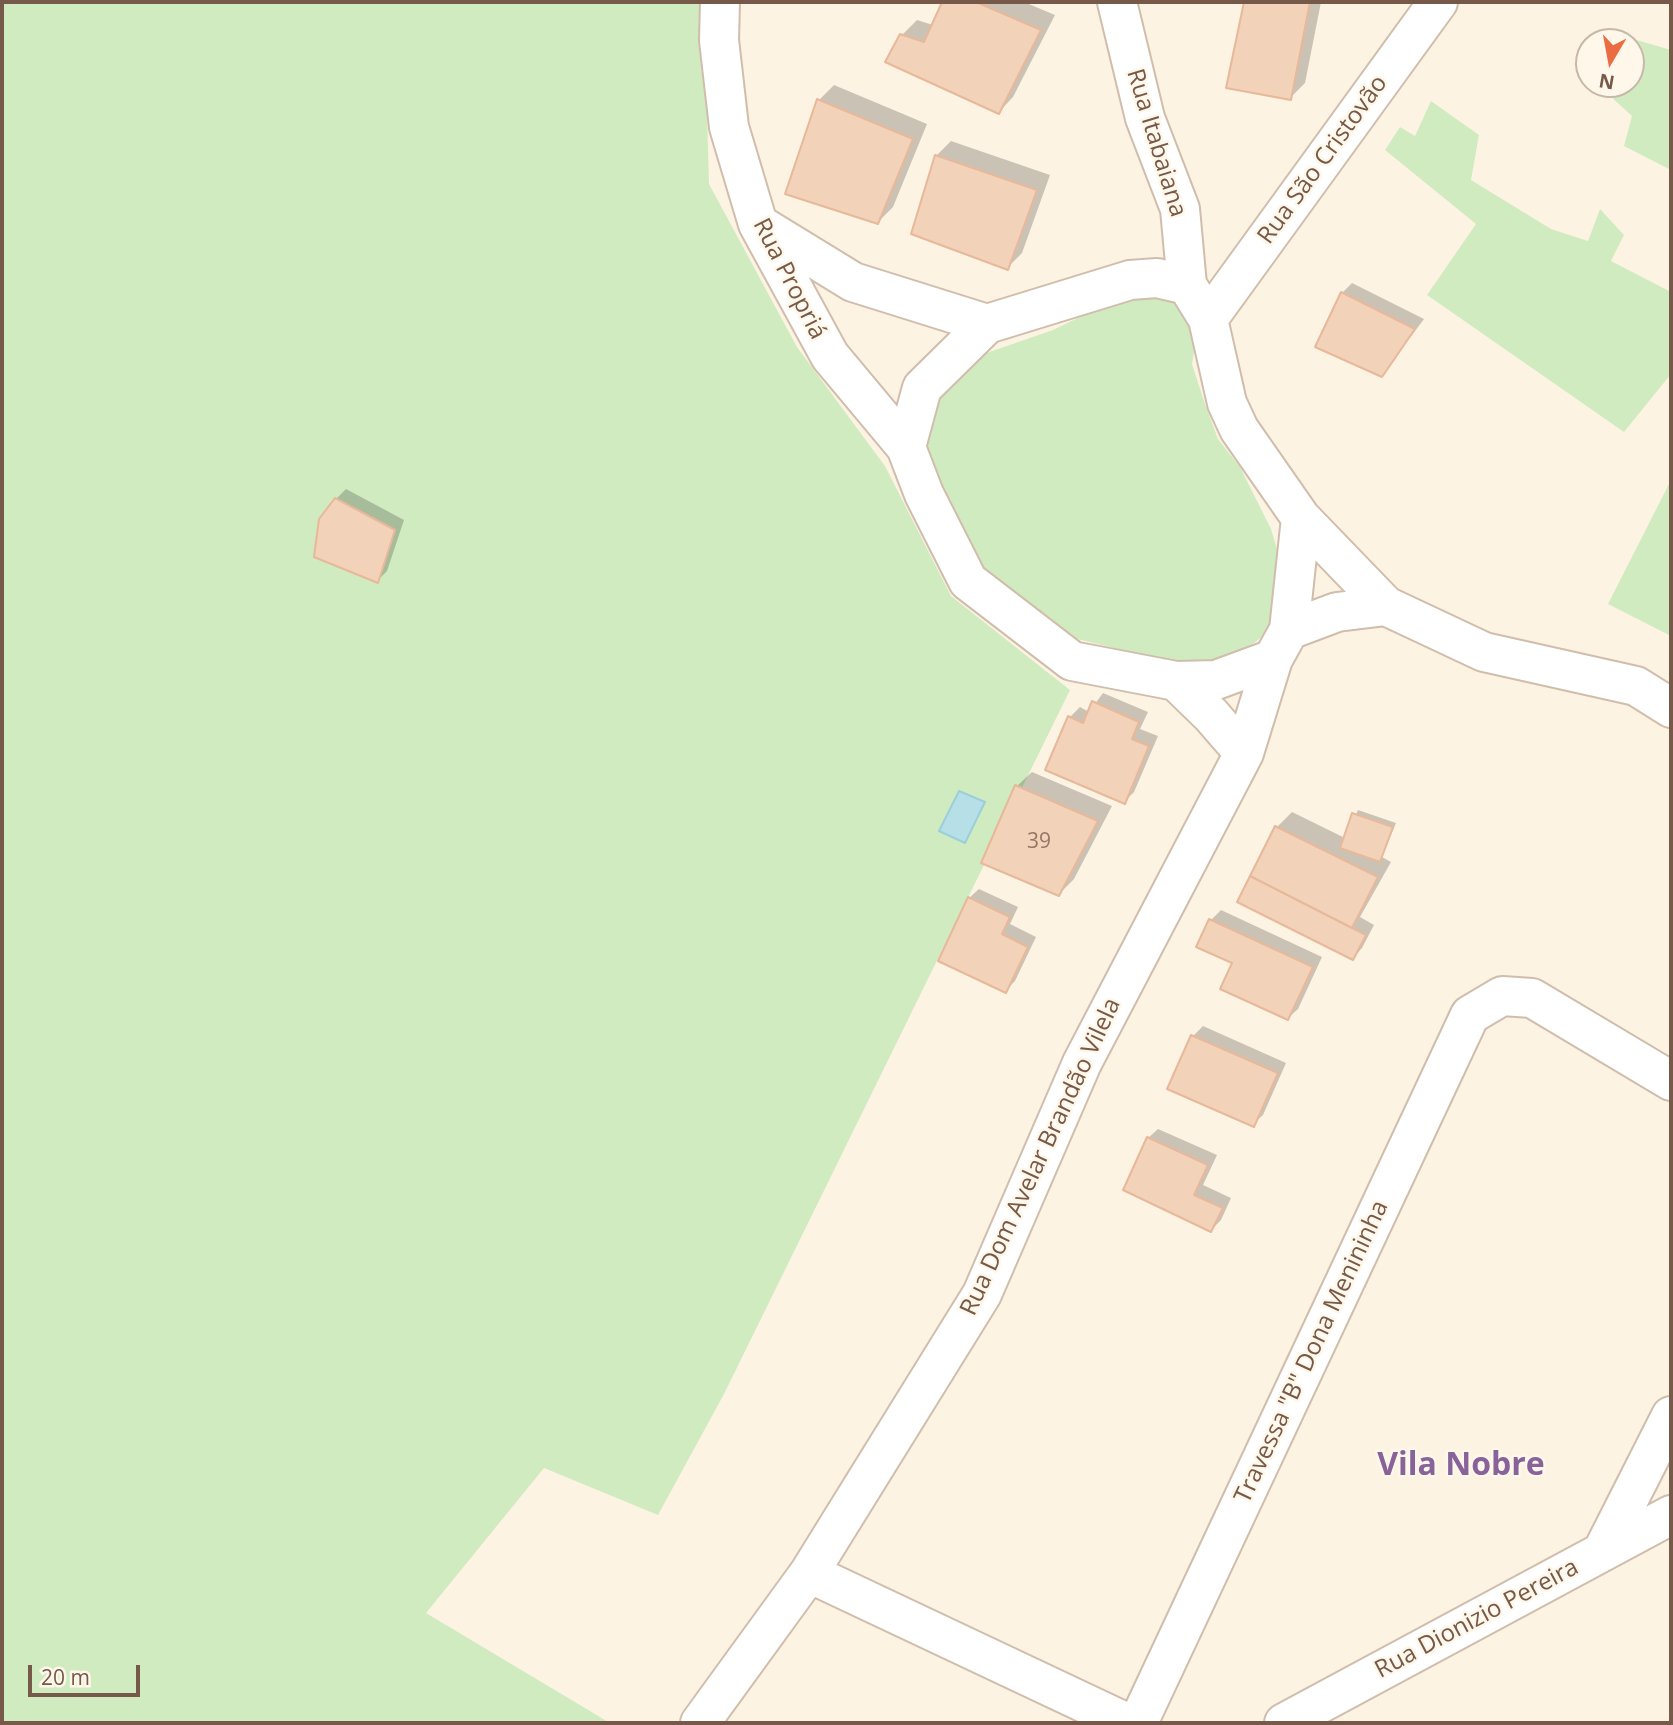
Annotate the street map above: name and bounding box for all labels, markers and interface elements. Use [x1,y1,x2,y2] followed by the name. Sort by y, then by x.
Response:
[1575,28,1645,98] north arrow
[1120,66,1192,220] street label: Rua Itabaiana
[1597,68,1617,96] text: N
[1252,70,1394,250] street label: Rua São Cristovão
[746,214,832,344] street label: Rua Propriá
[1027,829,1051,855] house number: 39
[955,994,1127,1320] street label: Rua Dom Avelar Brandão Vilela
[1229,1196,1395,1508] street label: Travessa "B" Dona Menininha
[1377,1447,1545,1485] district label: Vila Nobre
[1370,1553,1584,1685] street label: Rua Dionizio Pereira
[32,1652,144,1696] scale bar
[41,1663,90,1691] text: 20 m

